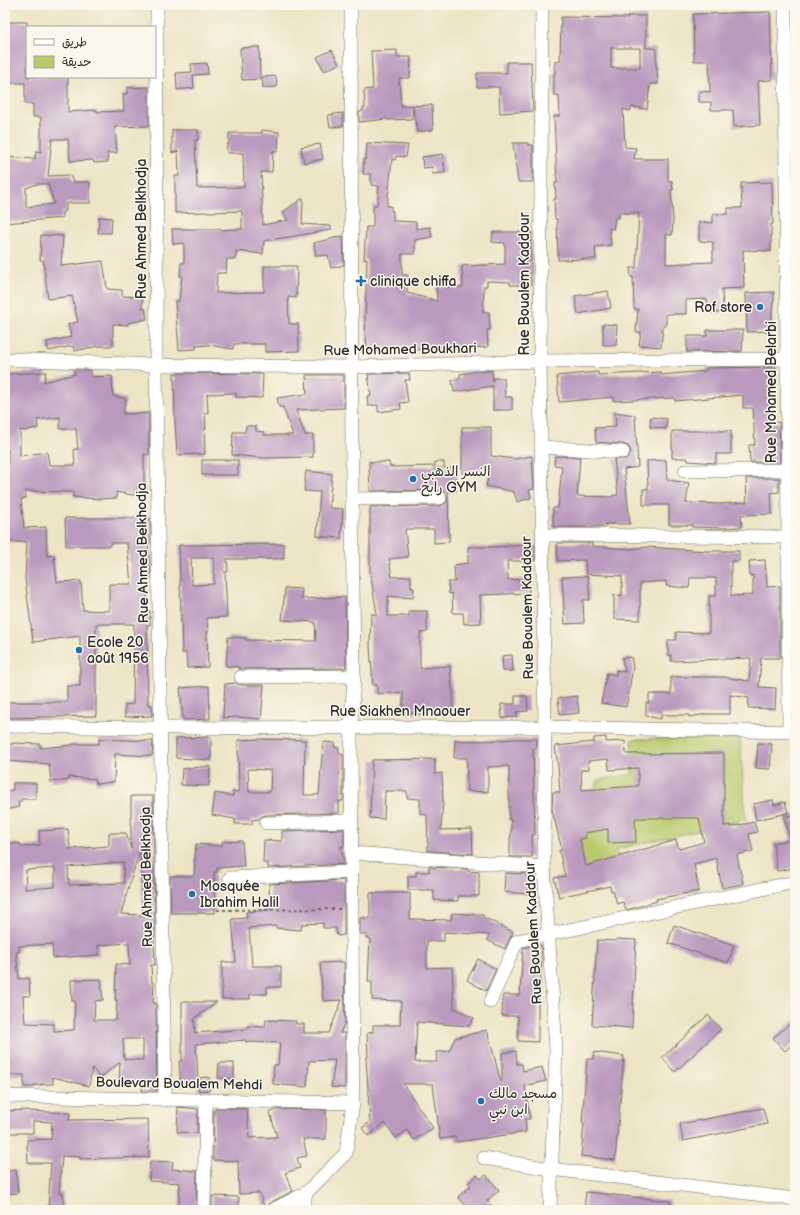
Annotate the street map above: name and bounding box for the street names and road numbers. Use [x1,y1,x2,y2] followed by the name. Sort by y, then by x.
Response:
[133,159,150,299] street label: Rue Ahmed Belkhodja
[516,211,533,356] street label: Rue Boualem Kaddour
[763,321,780,463] street label: Rue Mohamed Belarbi
[323,340,477,359] street label: Rue Mohamed Boukhari
[133,482,152,623] street label: Rue Ahmed Belkhodja
[518,535,537,680] street label: Rue Boualem Kaddour
[330,703,471,720] street label: Rue Siakhen Mnaouer
[137,806,156,947] street label: Rue Ahmed Belkhodja
[521,860,546,1005] street label: Rue Boualem Kaddour
[95,1074,263,1093] street label: Boulevard Boualem Mehdi

